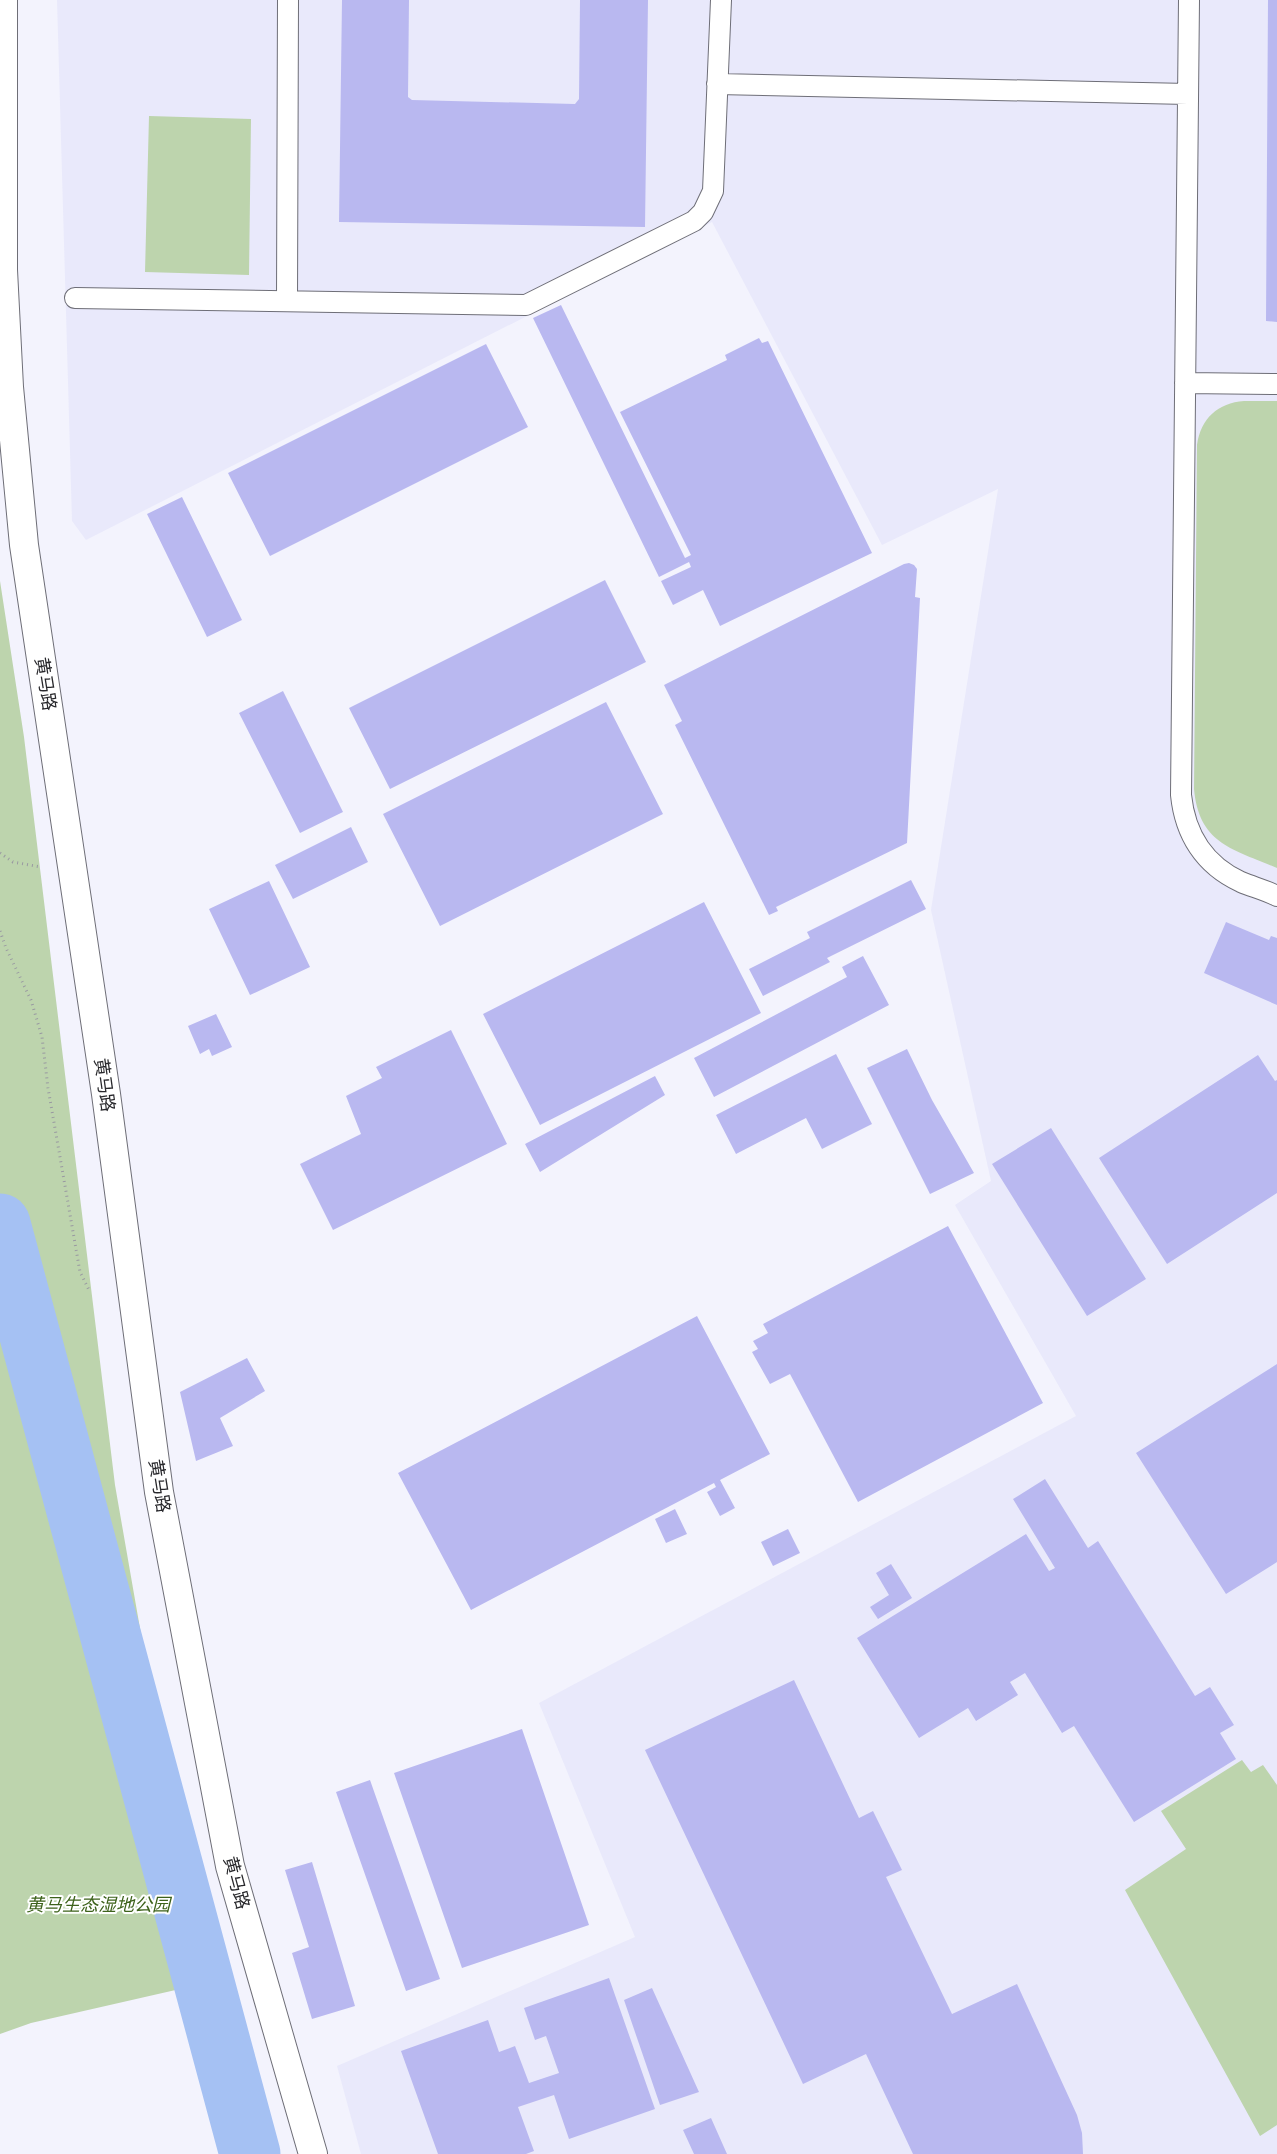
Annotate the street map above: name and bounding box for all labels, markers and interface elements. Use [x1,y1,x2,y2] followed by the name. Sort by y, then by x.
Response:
[27,655,63,713] street label: 黄马路
[87,1056,121,1114] street label: 黄马路
[141,1457,177,1515] street label: 黄马路
[216,1853,256,1913] street label: 黄马路
[26,1892,173,1919] park label: 黄马生态湿地公园

